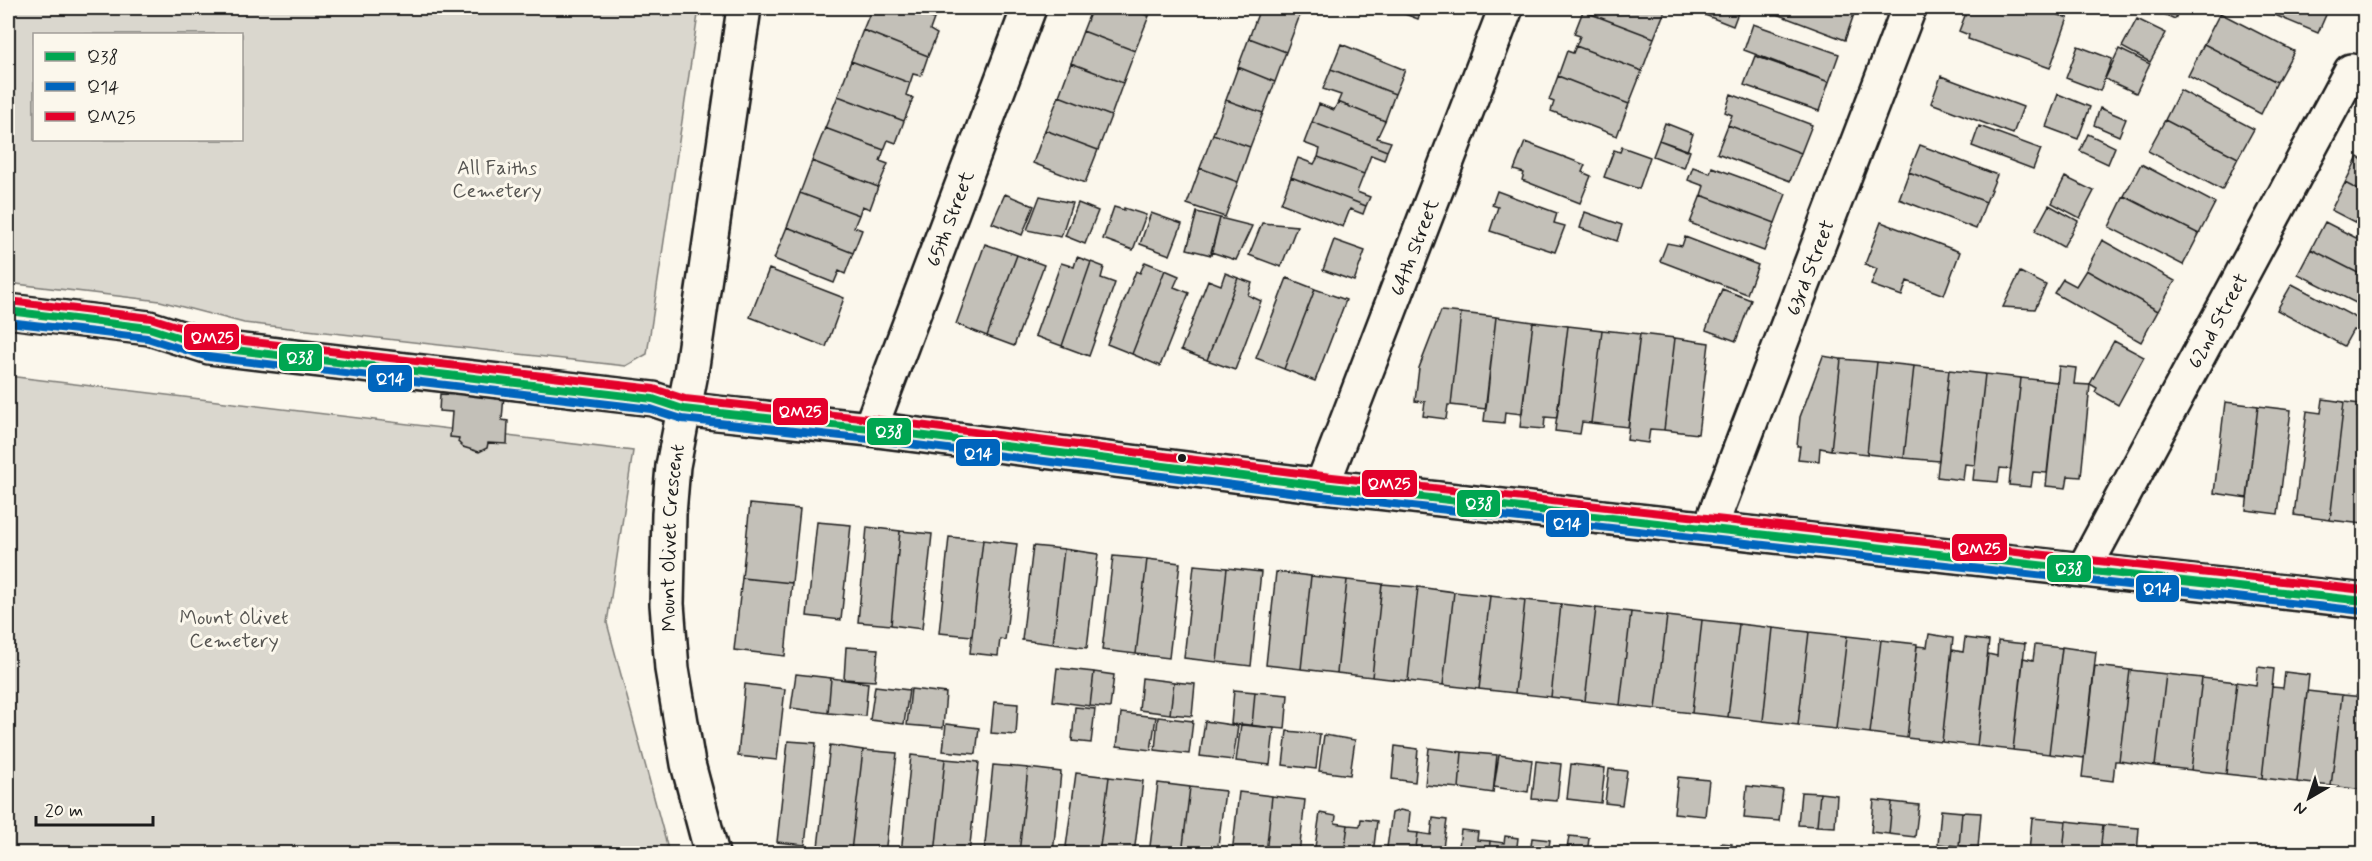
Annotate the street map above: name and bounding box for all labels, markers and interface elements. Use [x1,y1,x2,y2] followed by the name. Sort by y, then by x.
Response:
[33,33,243,141] legend
[87,46,118,70] text: Q38
[87,76,119,100] text: Q14
[87,106,136,130] text: QM25
[452,155,542,205] park label: All Faiths Cemetery
[921,167,981,271] street label: 65th Street
[1384,195,1446,300] street label: 64th Street
[1781,216,1842,320] street label: 63rd Street
[2182,269,2255,374] street label: 62nd Street
[183,323,240,351] line badge: QM25
[190,328,234,349] text: QM25
[278,343,323,372] line badge: Q38
[286,348,314,369] text: Q38
[367,364,413,393] line badge: Q14
[376,369,405,390] text: Q14
[772,397,829,426] line badge: QM25
[778,402,822,423] text: QM25
[866,417,912,446] line badge: Q38
[875,422,903,443] text: Q38
[955,438,1001,467] line badge: Q14
[655,442,692,633] street label: Mount Olivet Crescent
[964,444,993,465] text: Q14
[1176,452,1188,464] unlabelled marker
[1361,469,1418,498] line badge: QM25
[1367,474,1411,495] text: QM25
[1456,489,1501,518] line badge: Q38
[1465,494,1493,515] text: Q38
[1545,509,1590,538] line badge: Q14
[1553,514,1582,535] text: Q14
[1951,533,2008,562] line badge: QM25
[1957,539,2001,560] text: QM25
[2046,554,2092,583] line badge: Q38
[2055,559,2083,580] text: Q38
[2135,574,2180,603] line badge: Q14
[2143,579,2172,600] text: Q14
[179,605,289,655] park label: Mount Olivet Cemetery
[2279,768,2339,828] north arrow
[36,789,153,827] scale bar
[2290,797,2311,820] text: N
[45,799,83,823] text: 20 m

